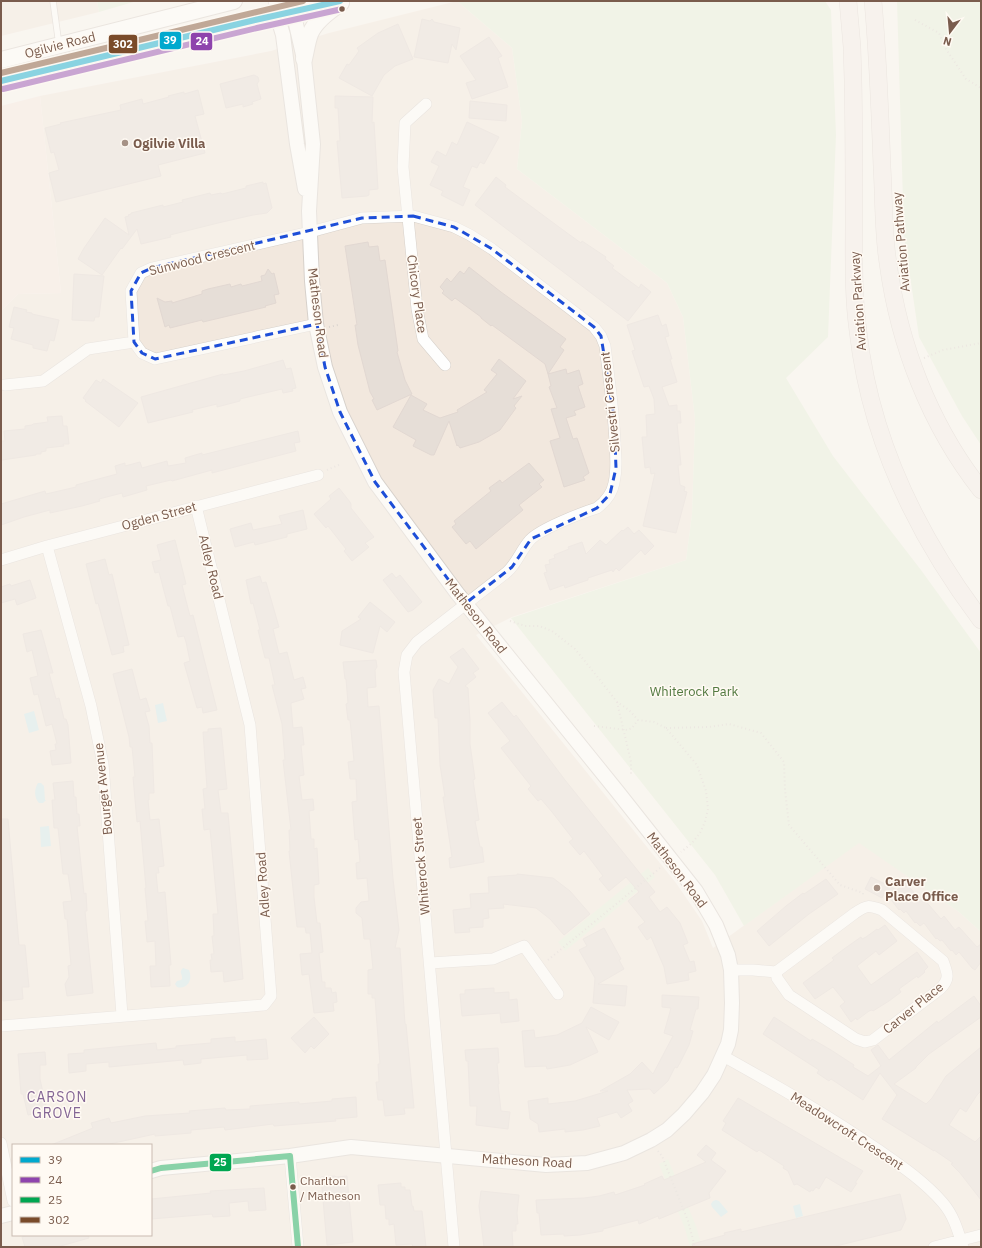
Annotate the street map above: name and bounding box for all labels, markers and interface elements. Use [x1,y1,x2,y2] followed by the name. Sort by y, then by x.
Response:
[337,4,347,14] unlabelled marker
[930,12,970,52] north arrow
[23,28,97,62] street label: Ogilvie Road
[159,31,182,50] line badge: 39
[190,32,213,51] line badge: 24
[163,33,177,47] text: 39
[108,34,138,54] line badge: 302
[195,34,209,48] text: 24
[941,34,953,49] text: N
[113,37,133,51] text: 302
[133,135,205,152] place label: Ogilvie Villa
[120,138,130,148] marker: Ogilvie Villa
[888,191,914,293] street label: Aviation Pathway
[147,237,257,279] street label: Sunwood Crescent
[846,250,870,351] street label: Aviation Parkway
[403,254,431,334] street label: Chicory Place
[304,267,332,359] street label: Matheson Road
[596,351,624,453] street label: Silvestri Crescent
[120,498,198,534] street label: Ogden Street
[195,533,227,601] street label: Adley Road
[441,575,511,657] street label: Matheson Road
[650,683,738,700] park label: Whiterock Park
[90,742,116,836] street label: Bourget Avenue
[408,816,434,916] street label: Whiterock Street
[643,829,711,911] street label: Matheson Road
[252,852,274,918] street label: Adley Road
[885,873,958,905] place label: Carver Place Office
[872,883,882,893] marker: Carver Place Office
[879,978,947,1038] street label: Carver Place
[27,1088,87,1122] district label: CARSON GROVE
[787,1088,907,1174] street label: Meadowcroft Crescent
[12,1144,152,1236] legend
[481,1150,573,1172] street label: Matheson Road
[48,1152,62,1167] text: 39
[209,1153,232,1172] line badge: 25
[213,1155,227,1169] text: 25
[48,1172,62,1187] text: 24
[300,1173,361,1203] place label: Charlton / Matheson
[288,1182,298,1192] marker: Charlton / Matheson
[48,1192,62,1207] text: 25
[48,1212,70,1227] text: 302

